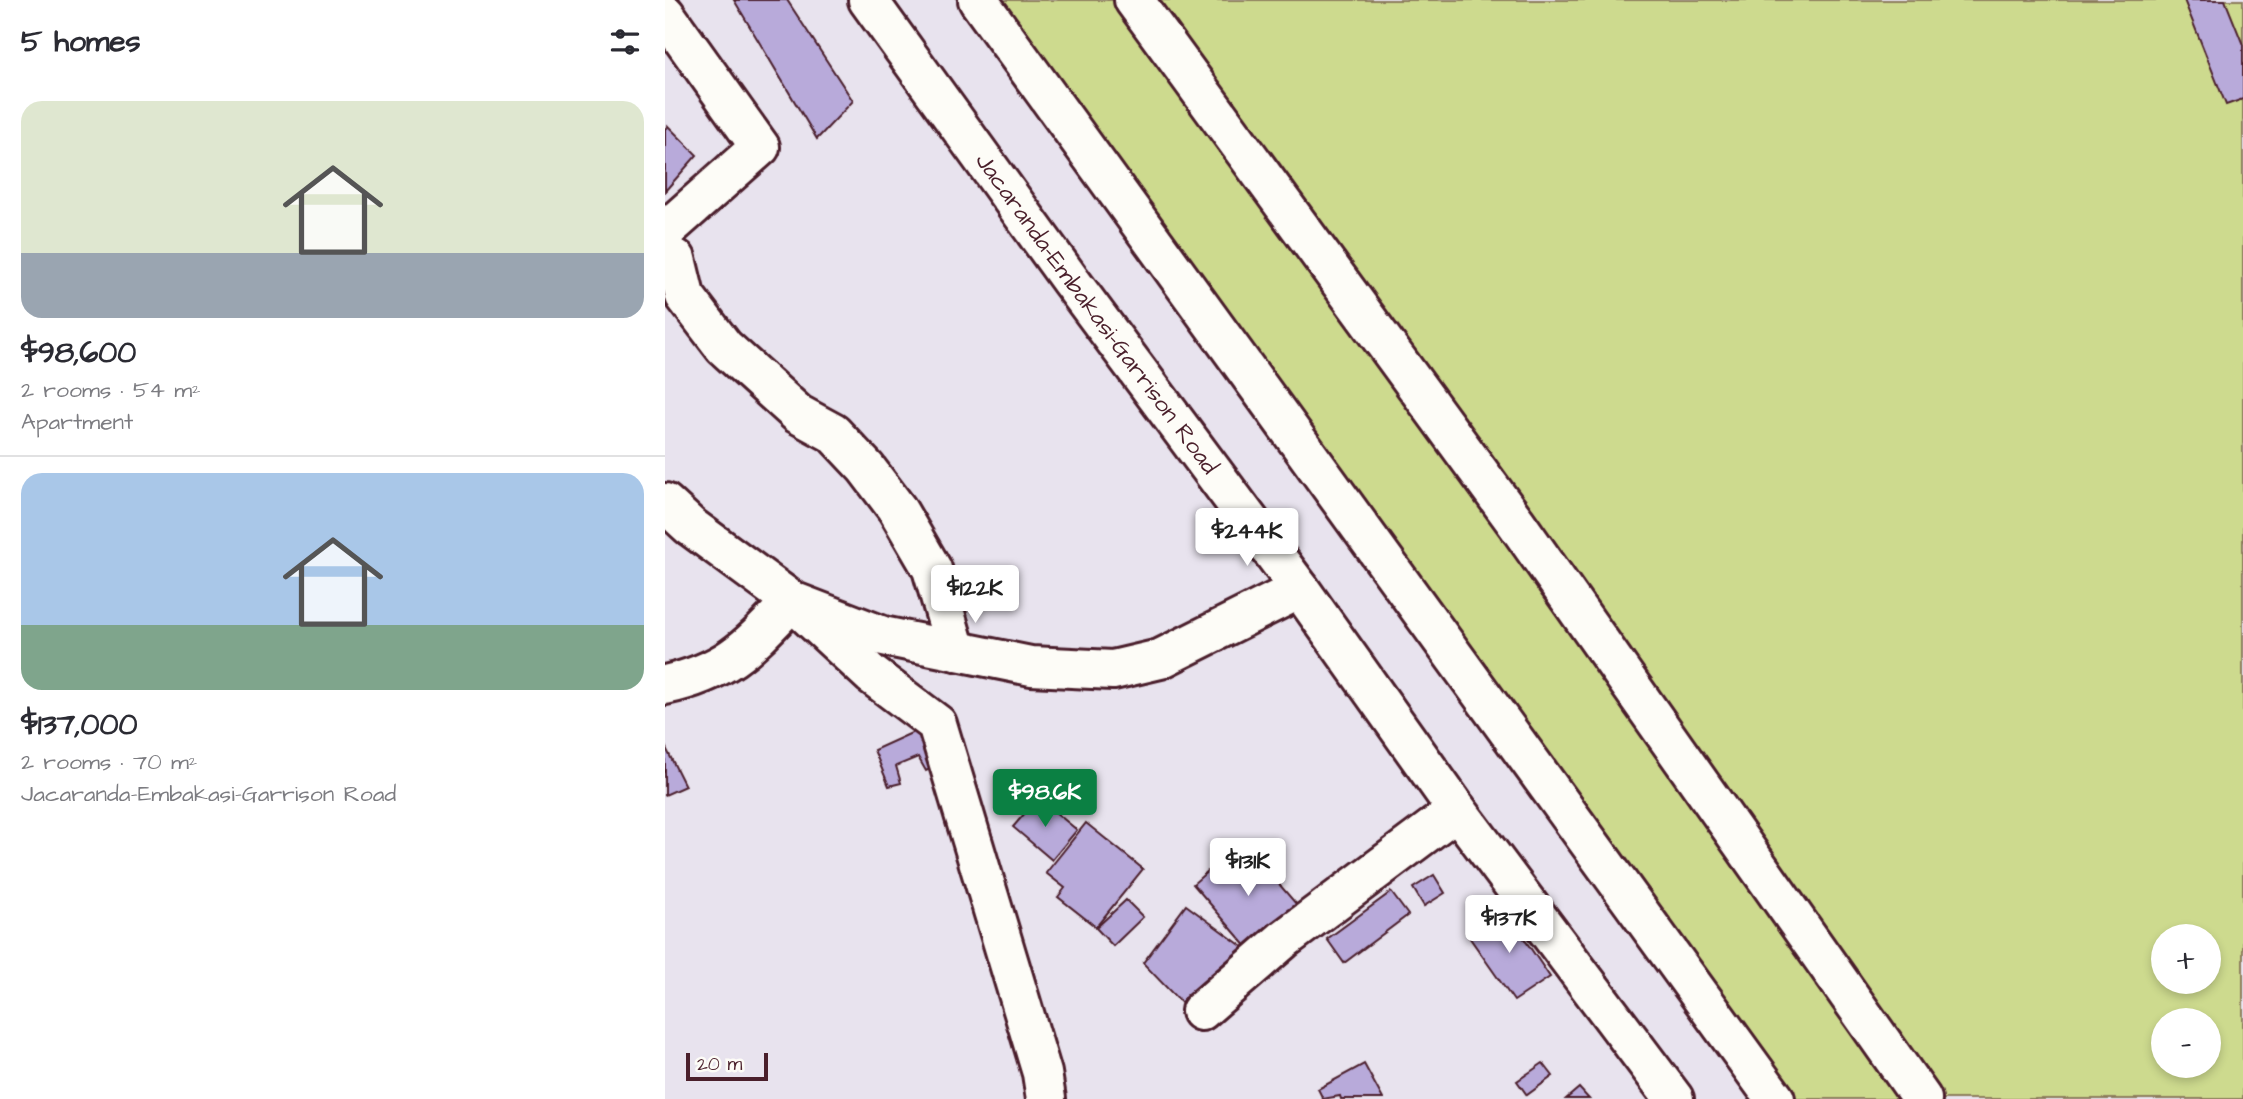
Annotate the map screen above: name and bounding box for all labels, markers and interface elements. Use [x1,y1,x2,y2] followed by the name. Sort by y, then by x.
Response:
[21,21,141,63] text: 5 homes
[606,23,644,61] icon: filters
[967,146,1226,482] street label: Jacaranda-Embakasi-Garrison Road
[270,147,396,273] icon: home
[21,332,136,374] text: $98,600
[21,374,201,406] text: 2 rooms · 54 m²
[21,406,133,438] text: Apartment
[1198,508,1296,568] pin: $244K
[1211,515,1283,547] text: $244K
[270,519,396,645] icon: home
[926,566,1024,625] pin: $122K
[947,572,1003,604] text: $122K
[21,704,137,746] text: $137,000
[21,746,197,778] text: 2 rooms · 70 m²
[988,770,1102,829] pin: $98.6K
[1009,776,1081,808] text: $98.6K
[21,778,396,810] text: Jacaranda-Embakasi-Garrison Road
[1199,838,1297,898] pin: $131K
[1226,845,1270,877] text: $131K
[1460,895,1558,955] pin: $137K
[1481,902,1537,934] text: $137K
[2151,924,2221,1078] map controls
[2151,924,2221,994] button: +
[2151,1008,2221,1078] button: −
[686,1050,768,1082] scale bar
[697,1051,742,1078] text: 20 m

